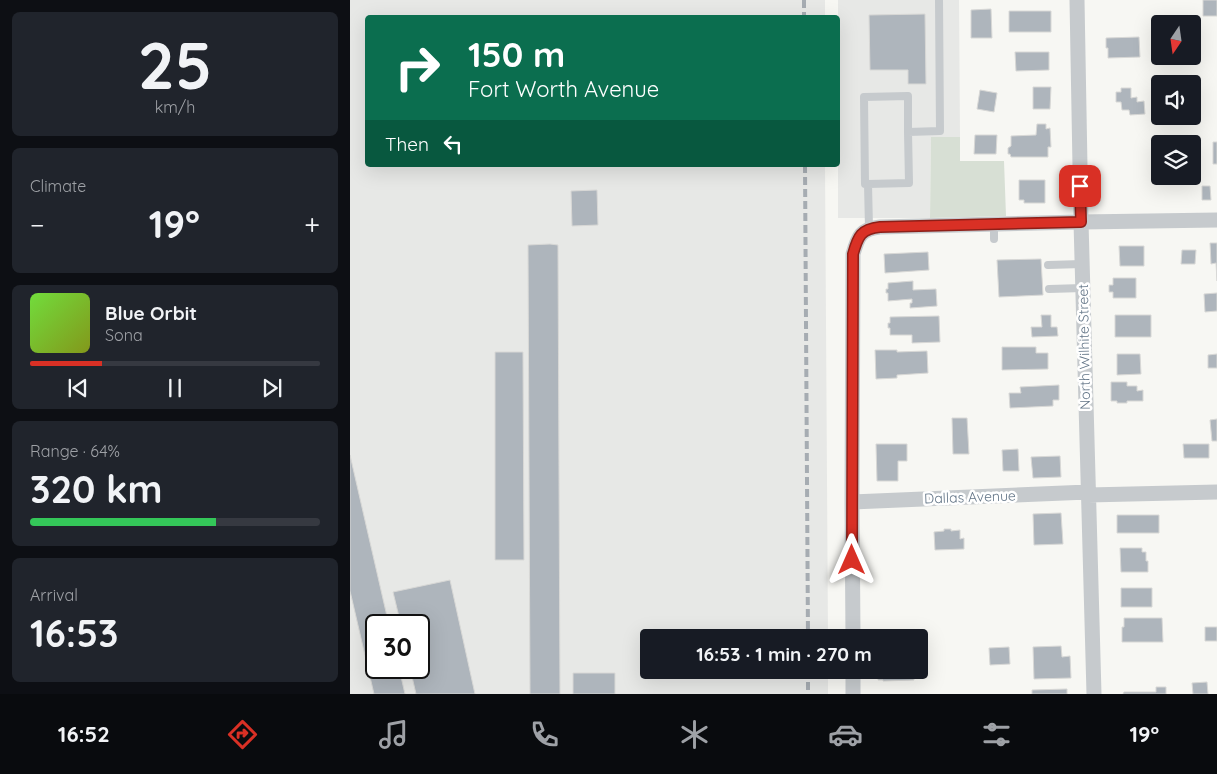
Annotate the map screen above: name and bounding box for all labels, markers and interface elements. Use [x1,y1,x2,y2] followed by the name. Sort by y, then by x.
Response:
[1151,15,1201,65] north arrow
[1151,15,1201,185] map controls
[138,24,212,105] text: 25
[468,32,565,76] text: 150 m
[385,35,450,100] icon: right
[468,75,659,103] text: Fort Worth Avenue
[1151,75,1201,125] button: sound
[155,97,195,117] text: km/h
[439,130,467,158] icon: left
[385,132,429,156] text: Then
[1151,135,1201,185] button: layers
[1059,165,1101,207] pin
[1066,172,1094,200] icon: arrive
[30,176,86,196] text: Climate
[149,200,200,248] text: 19°
[30,207,45,242] text: −
[304,207,320,242] text: +
[1074,284,1094,410] street label: North Wilhite Street
[105,301,197,325] text: Blue Orbit
[105,325,143,345] text: Sona
[64,374,92,402] icon: previous
[161,374,189,402] icon: pause
[258,374,286,402] icon: next
[30,441,120,461] text: Range · 64%
[30,465,163,513] text: 320 km
[924,486,1016,508] street label: Dallas Avenue
[825,533,877,585] position arrow
[30,585,78,605] text: Arrival
[30,609,118,657] text: 16:53
[365,614,430,679] speed limit sign: 30
[696,642,872,666] text: 16:53 · 1 min · 270 m
[225,717,260,752] icon: directions
[376,717,411,752] icon: music
[527,717,562,752] icon: phone
[677,717,712,752] icon: climate
[828,717,863,752] icon: car
[979,717,1014,752] icon: filters
[58,720,110,748] text: 16:52
[1129,720,1159,748] text: 19°

